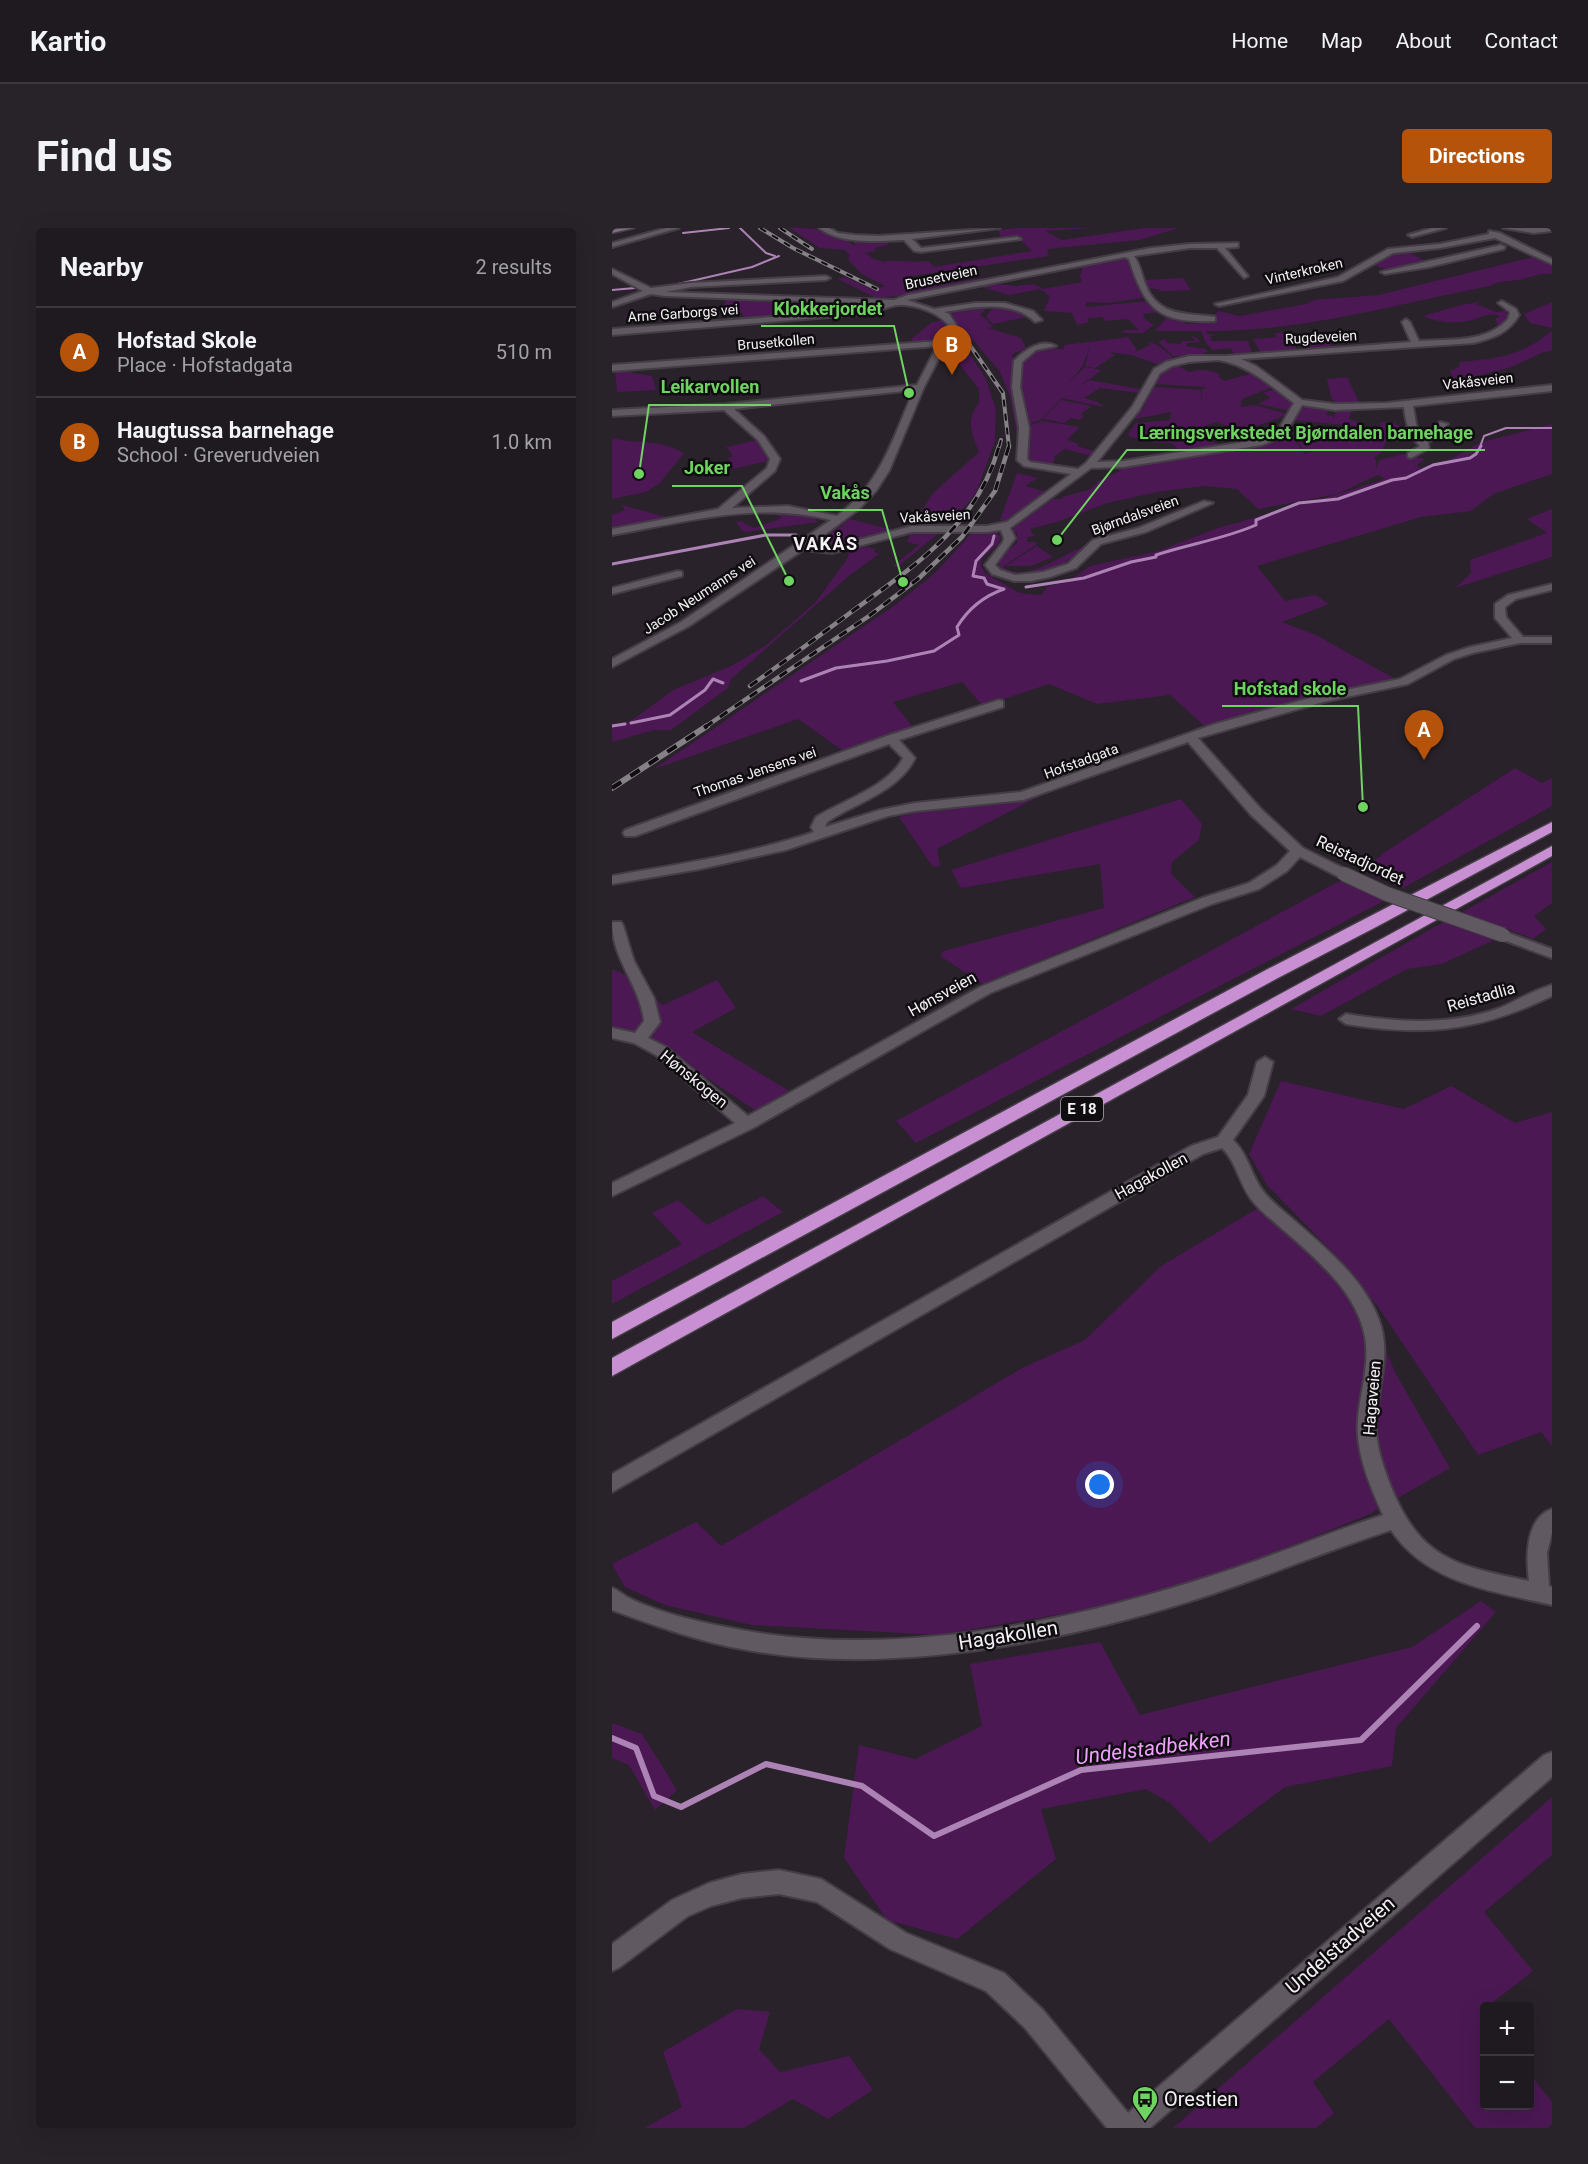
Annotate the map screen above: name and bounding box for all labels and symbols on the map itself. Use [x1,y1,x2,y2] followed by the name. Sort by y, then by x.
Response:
[1264,254,1344,288] street label: Vinterkroken
[904,262,978,292] street label: Brusetveien
[761,290,894,326] callout: Klokkerjordet
[774,298,882,319] text: Klokkerjordet
[627,301,739,325] street label: Arne Garborgs vei
[932,326,972,375] pin: B
[1285,327,1357,347] street label: Rugdeveien
[737,331,815,353] street label: Brusetkollen
[649,369,771,405] callout: Leikarvollen
[1442,369,1514,393] street label: Vakåsveien
[661,376,759,397] text: Leikarvollen
[1127,414,1485,450] callout: Læringsverkstedet Bjørndalen barnehage
[1139,422,1473,443] text: Læringsverkstedet Bjørndalen barnehage
[672,450,742,486] callout: Joker
[684,457,730,478] text: Joker
[808,474,882,510] callout: Vakås
[820,482,870,503] text: Vakås
[1089,492,1181,538] street label: Bjørndalsveien
[899,506,971,526] street label: Vakåsveien
[793,532,859,554] district label: VAKÅS
[640,553,758,637] street label: Jacob Neumanns vei
[1222,670,1358,706] callout: Hofstad skole
[1234,678,1346,699] text: Hofstad skole
[1404,710,1444,760] pin: A
[1042,740,1120,782] street label: Hofstadgata
[692,744,818,800] street label: Thomas Jensens vei
[1313,831,1407,889] street label: Reistadjordet
[905,968,979,1020] street label: Hønsveien
[1445,978,1517,1016] street label: Reistadlia
[656,1046,732,1112] street label: Hønskogen
[1061,1097,1103,1121] road number: E 18
[1111,1148,1191,1204] street label: Hagakollen
[1359,1360,1385,1436] street label: Hagaveien
[1085,1470,1114,1499] your location
[957,1615,1059,1655] street label: Hagakollen
[1074,1727,1232,1769] water label: Undelstadbekken
[1281,1891,1399,1999] street label: Undelstadveien
[1130,2084,1160,2122] bus stop icon: Orestien
[1164,2087,1238,2111] place label: Orestien

